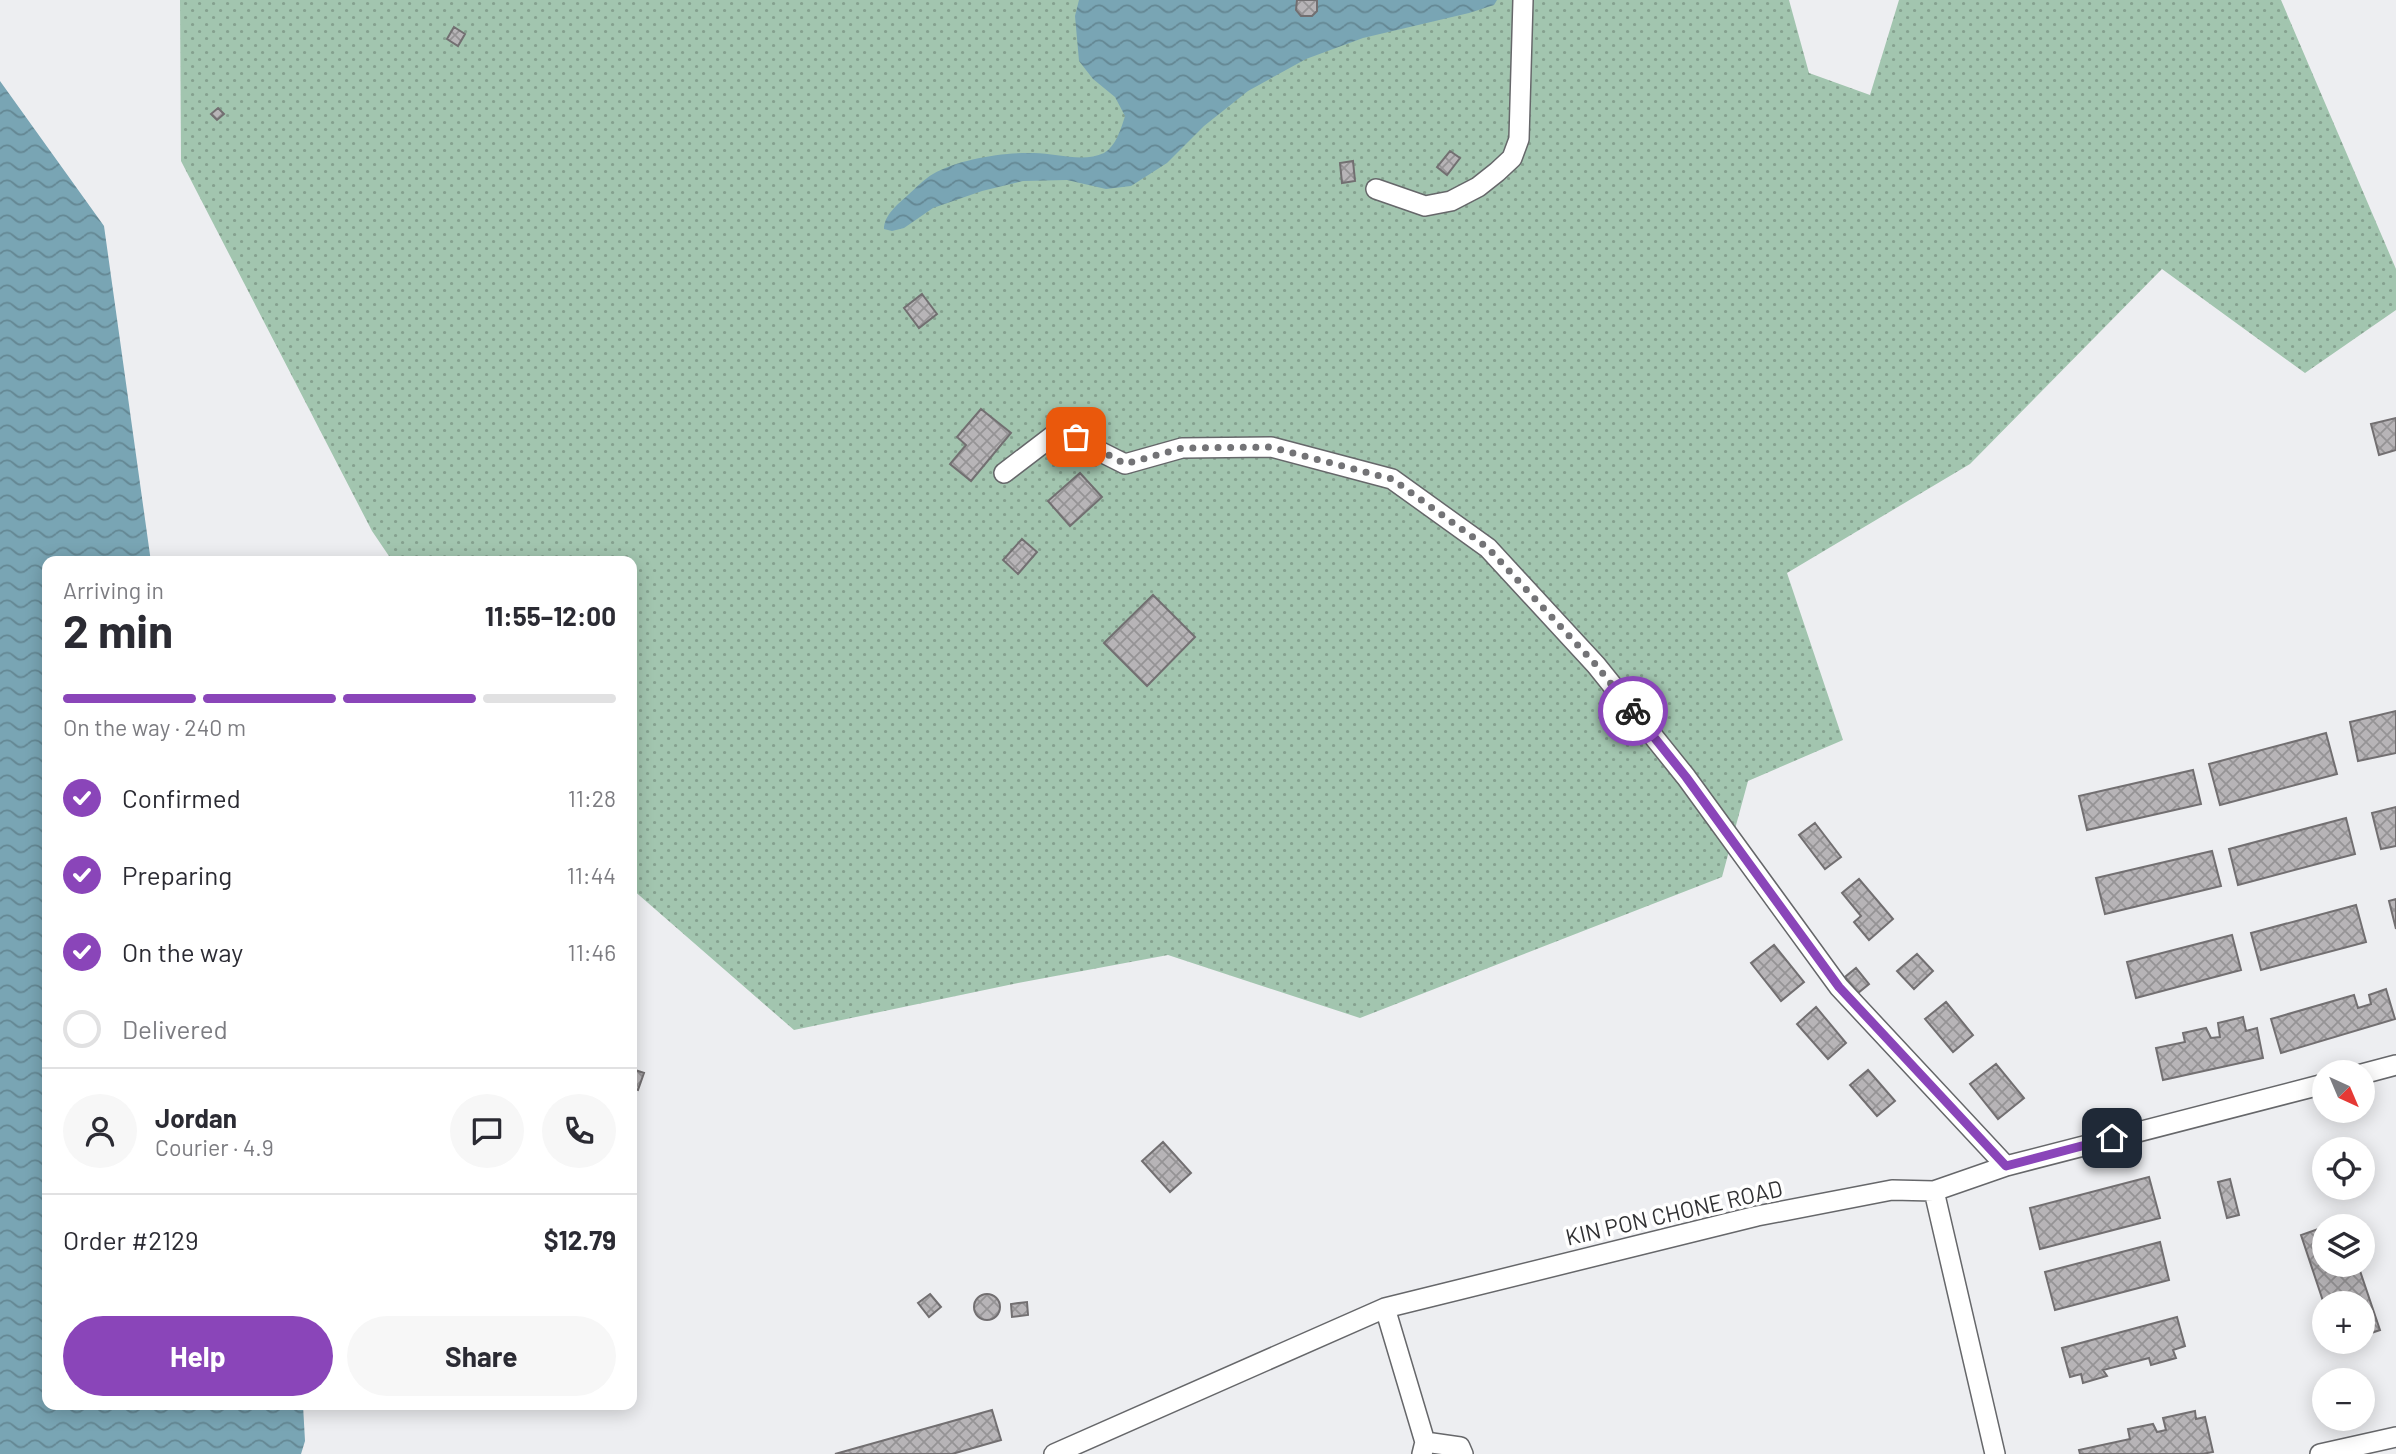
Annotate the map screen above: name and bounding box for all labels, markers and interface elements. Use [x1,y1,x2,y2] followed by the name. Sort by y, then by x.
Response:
[1046,407,1106,467] pin
[1057,418,1095,456] icon: bag
[63,576,164,604] text: Arriving in
[485,600,616,631] text: 11:55–12:00
[63,602,173,657] text: 2 min
[1598,676,1668,746] courier
[1614,692,1652,730] icon: bike
[63,713,246,741] text: On the way · 240 m
[63,779,101,817] icon: check
[122,782,241,813] text: Confirmed
[568,784,616,812] text: 11:28
[63,856,101,894] icon: check
[122,859,232,890] text: Preparing
[567,861,616,889] text: 11:44
[63,933,101,971] icon: check
[122,936,243,967] text: On the way
[568,938,616,966] text: 11:46
[122,1013,228,1044] text: Delivered
[2312,1060,2375,1124] north arrow
[2312,1060,2375,1431] map controls
[63,1094,137,1168] button: person
[450,1094,524,1168] button: chat
[542,1094,616,1168] button: phone
[155,1102,237,1133] text: Jordan
[2082,1108,2142,1168] pin
[2093,1119,2131,1157] icon: home
[155,1133,274,1161] text: Courier · 4.9
[2312,1137,2375,1200] button: locate
[1563,1173,1785,1251] street label: KIN PON CHONE ROAD
[2312,1214,2375,1277] button: layers
[63,1224,199,1255] text: Order #2129
[544,1224,616,1255] text: $12.79
[2312,1291,2375,1354] button: +
[63,1316,333,1396] button: Help
[347,1316,616,1396] button: Share
[2312,1368,2375,1431] button: −

